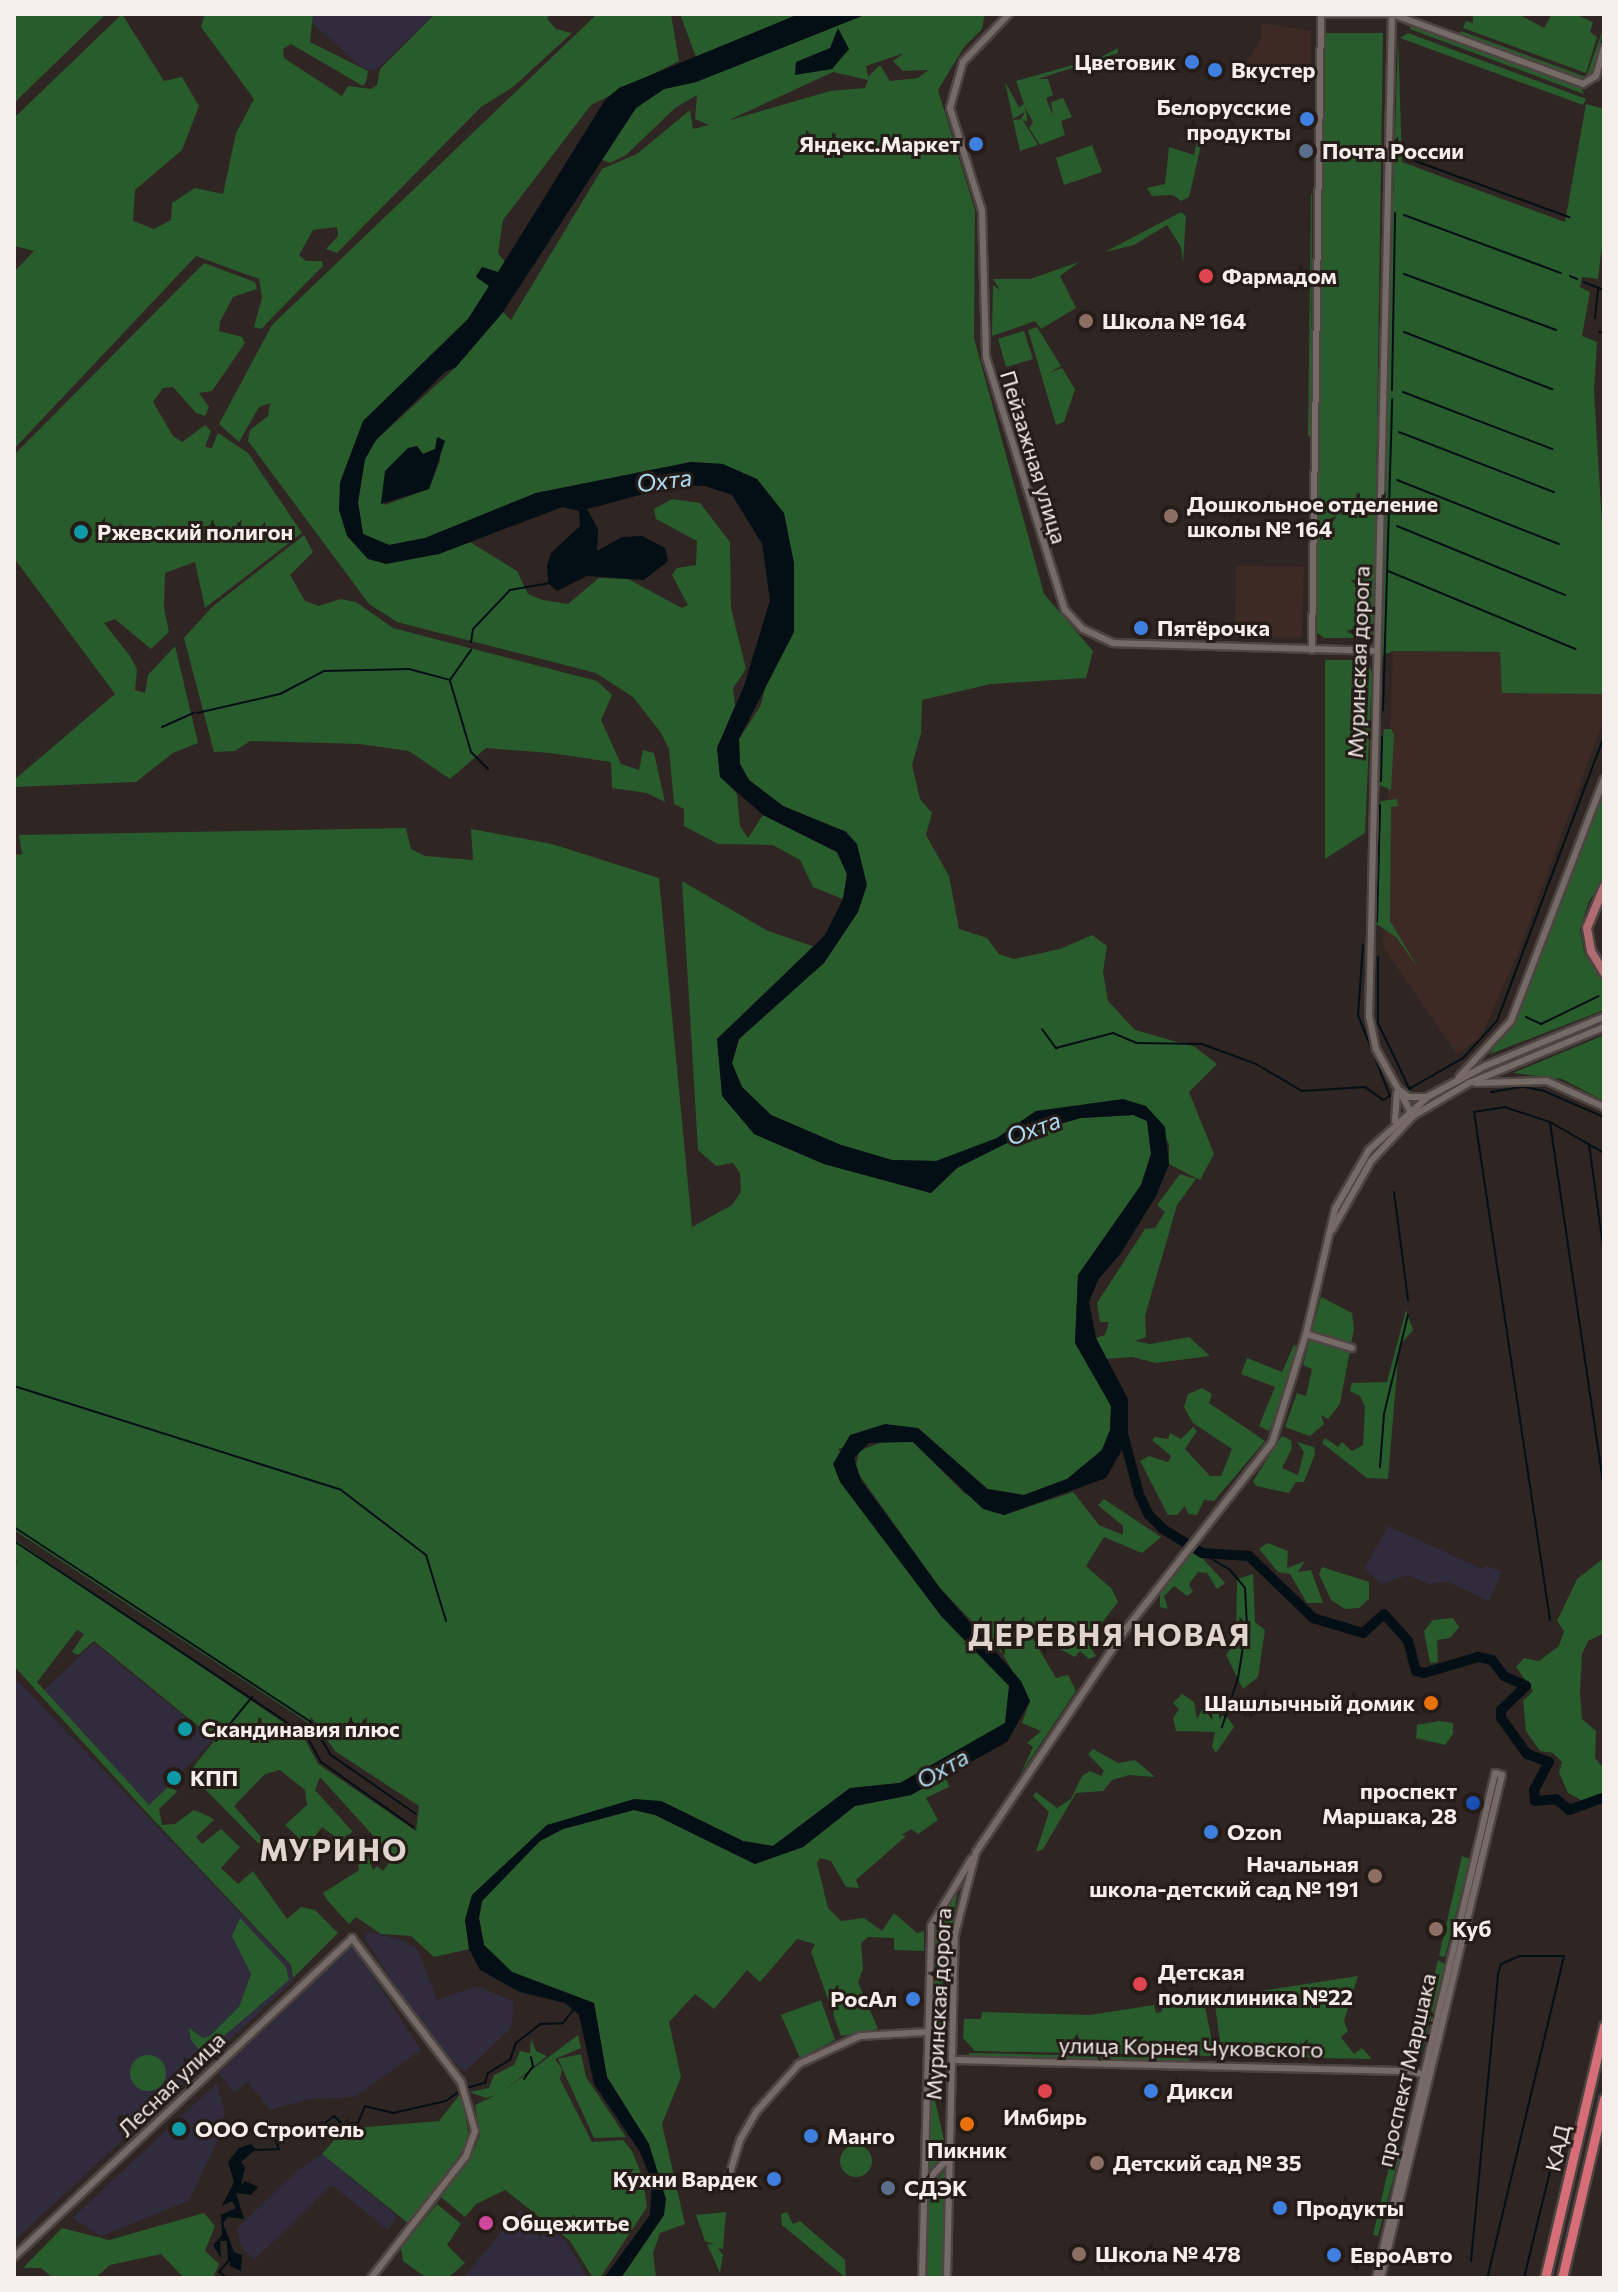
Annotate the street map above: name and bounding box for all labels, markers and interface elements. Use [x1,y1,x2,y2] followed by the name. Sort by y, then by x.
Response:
[1074,49,1176,75] place label: Цветовик
[1183,53,1201,71] marker: Цветовик
[1231,57,1315,83] place label: Вкустер
[1206,61,1224,79] marker: Вкустер
[1156,93,1291,144] place label: Белорусские продукты
[1298,110,1316,128] marker: Белорусские продукты
[799,131,960,157] place label: Яндекс.Маркет
[967,135,985,153] marker: Яндекс.Маркет
[1322,138,1464,164] place label: Почта России
[1297,142,1315,160] marker: Почта России
[1222,263,1337,289] place label: Фармадом
[1197,267,1215,285] marker: Фармадом
[1102,308,1246,334] place label: Школа № 164
[1077,312,1095,330] marker: Школа № 164
[995,367,1073,547] street label: Пейзажная улица
[635,462,693,498] water label: Охта
[1187,490,1438,542] place label: Дошкольное отделение школы № 164
[1162,507,1180,525] marker: Дошкольное отделение школы № 164
[97,519,293,545] place label: Ржевский полигон
[72,523,90,541] marker: Ржевский полигон
[1341,565,1375,759] street label: Муринская дорога
[1157,615,1270,641] place label: Пятёрочка
[1132,619,1150,637] marker: Пятёрочка
[1002,1105,1064,1151] water label: Охта
[968,1616,1252,1652] district label: ДЕРЕВНЯ НОВАЯ
[1204,1690,1415,1716] place label: Шашлычный домик
[1422,1694,1440,1712] marker: Шашлычный домик
[201,1716,400,1742] place label: Скандинавия плюс
[176,1720,194,1738] marker: Скандинавия плюс
[911,1742,973,1794] water label: Охта
[190,1765,238,1791] place label: КПП
[165,1769,183,1787] marker: КПП
[1322,1777,1457,1828] place label: проспект Маршака, 28
[1464,1794,1482,1812] marker: проспект Маршака, 28
[1227,1819,1282,1845] place label: Ozon
[1202,1823,1220,1841] marker: Ozon
[260,1831,408,1867] district label: МУРИНО
[1089,1850,1359,1902] place label: Начальная школа-детский сад № 191
[1366,1867,1384,1885] marker: Начальная школа-детский сад № 191
[920,1907,956,2101] street label: Муринская дорога
[1452,1916,1492,1942] place label: Куб
[1427,1920,1445,1938] marker: Куб
[1158,1958,1353,2010] place label: Детская поликлиника №22
[1371,1971,1441,2169] street label: проспект Маршака
[1129,1973,1151,1995] marker: Детская поликлиника №22
[830,1986,897,2012] place label: РосАл
[904,1990,922,2008] marker: РосАл
[112,2026,230,2142] street label: Лесная улица
[1059,2031,1323,2063] street label: улица Корнея Чуковского
[1167,2078,1233,2104] place label: Дикси
[1036,2082,1054,2100] marker: Имбирь
[1142,2082,1160,2100] marker: Дикси
[1003,2104,1087,2130] place label: Имбирь
[958,2115,976,2133] marker: Пикник
[195,2116,364,2142] place label: ООО Строитель
[170,2120,188,2138] marker: ООО Строитель
[1539,2122,1575,2174] street label: КАД
[827,2123,895,2149] place label: Манго
[802,2127,820,2145] marker: Манго
[927,2137,1007,2163] place label: Пикник
[1113,2150,1302,2176] place label: Детский сад № 35
[1088,2154,1106,2172] marker: Детский сад № 35
[613,2166,758,2192] place label: Кухни Вардек
[765,2170,783,2188] marker: Кухни Вардек
[904,2175,967,2201] place label: СДЭК
[879,2179,897,2197] marker: СДЭК
[1296,2195,1404,2221] place label: Продукты
[1271,2199,1289,2217] marker: Продукты
[502,2210,629,2236] place label: Общежитье
[477,2214,495,2232] marker: Общежитье
[1095,2241,1241,2267] place label: Школа № 478
[1350,2242,1453,2268] place label: ЕвроАвто
[1070,2245,1088,2263] marker: Школа № 478
[1325,2246,1343,2264] marker: ЕвроАвто

